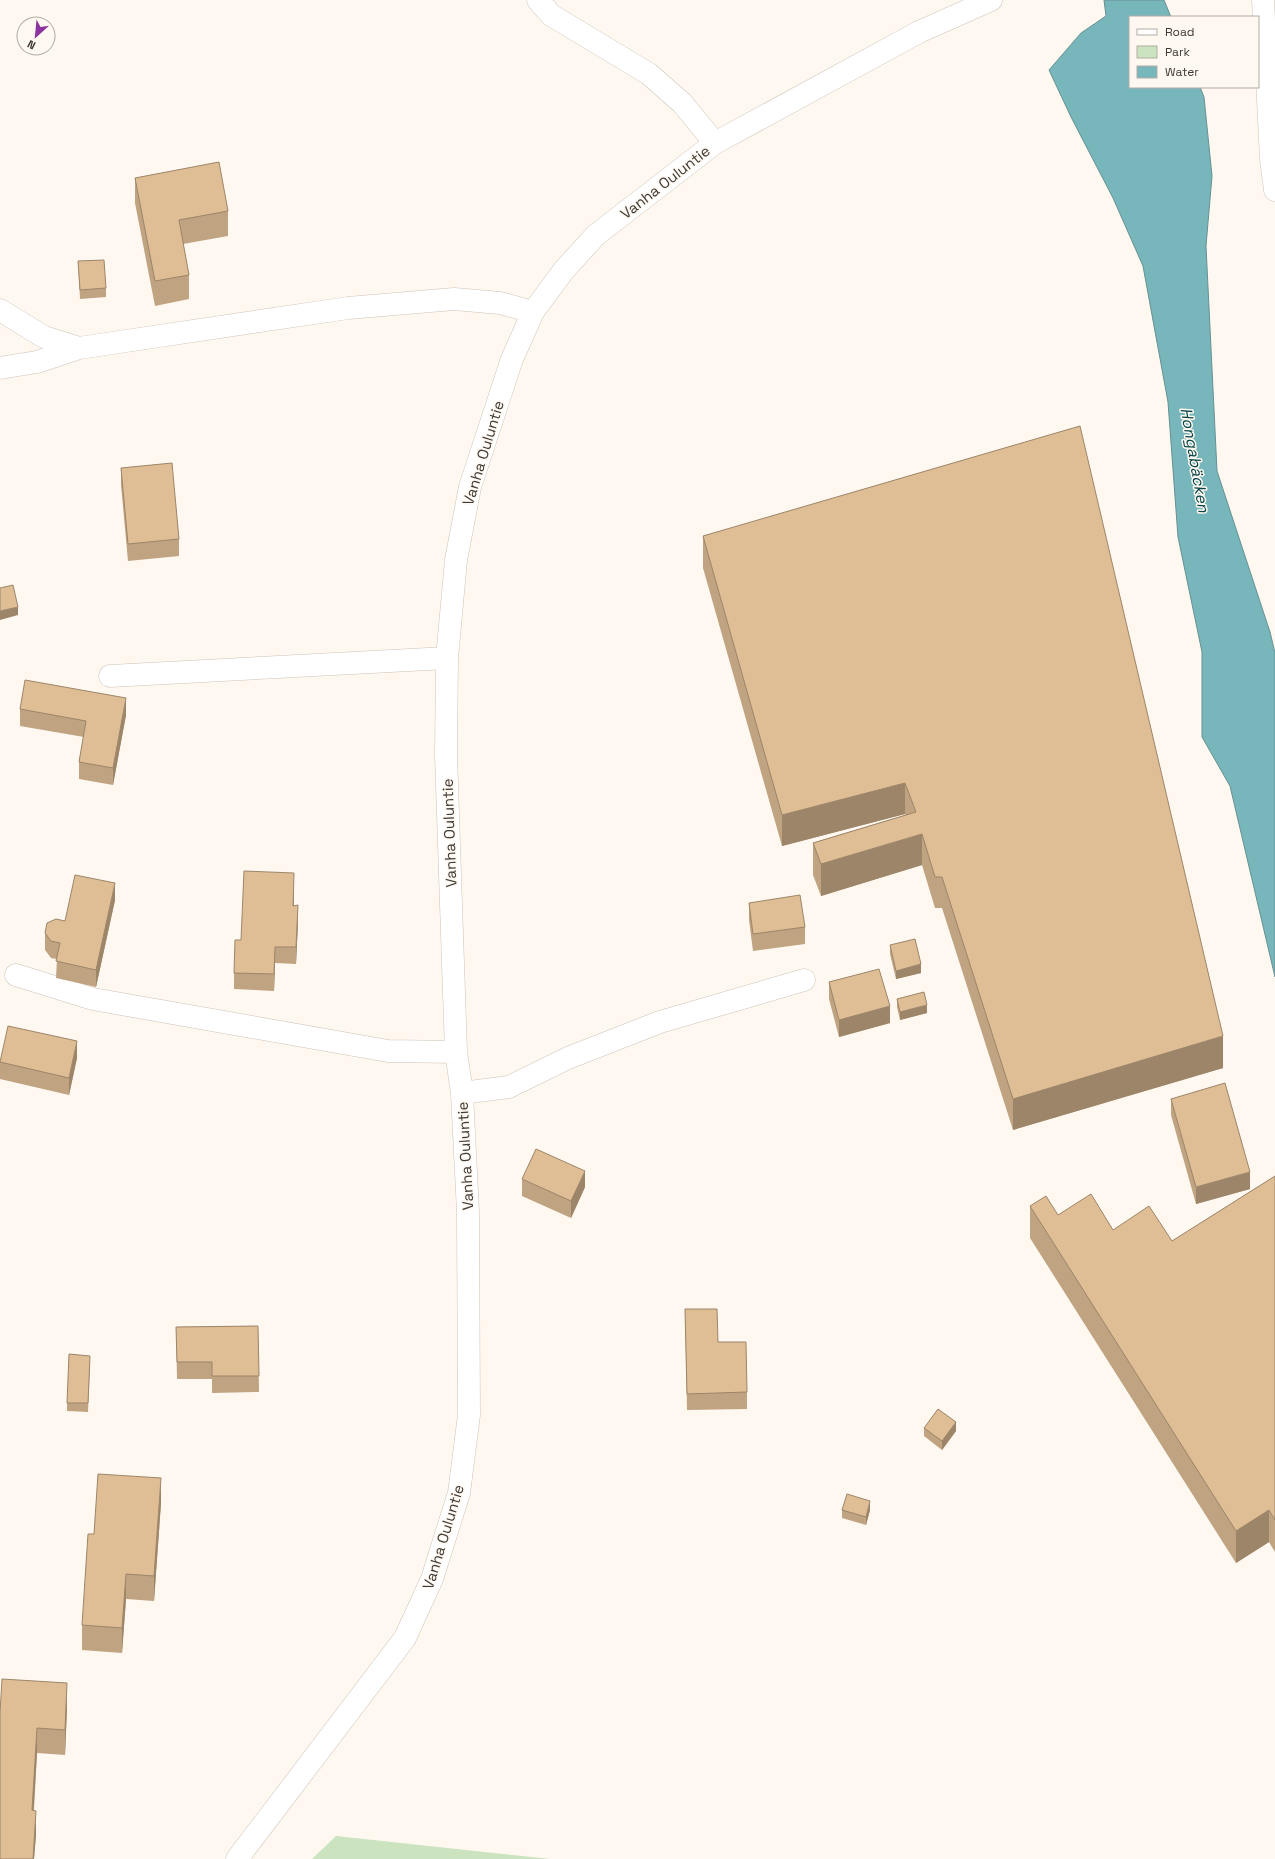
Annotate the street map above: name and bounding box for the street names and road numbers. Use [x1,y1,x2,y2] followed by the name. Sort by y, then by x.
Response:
[616,141,714,223] street label: Vanha Ouluntie
[458,398,508,508] street label: Vanha Ouluntie
[438,778,460,888] street label: Vanha Ouluntie
[453,1101,477,1211] street label: Vanha Ouluntie
[418,1482,468,1592] street label: Vanha Ouluntie

